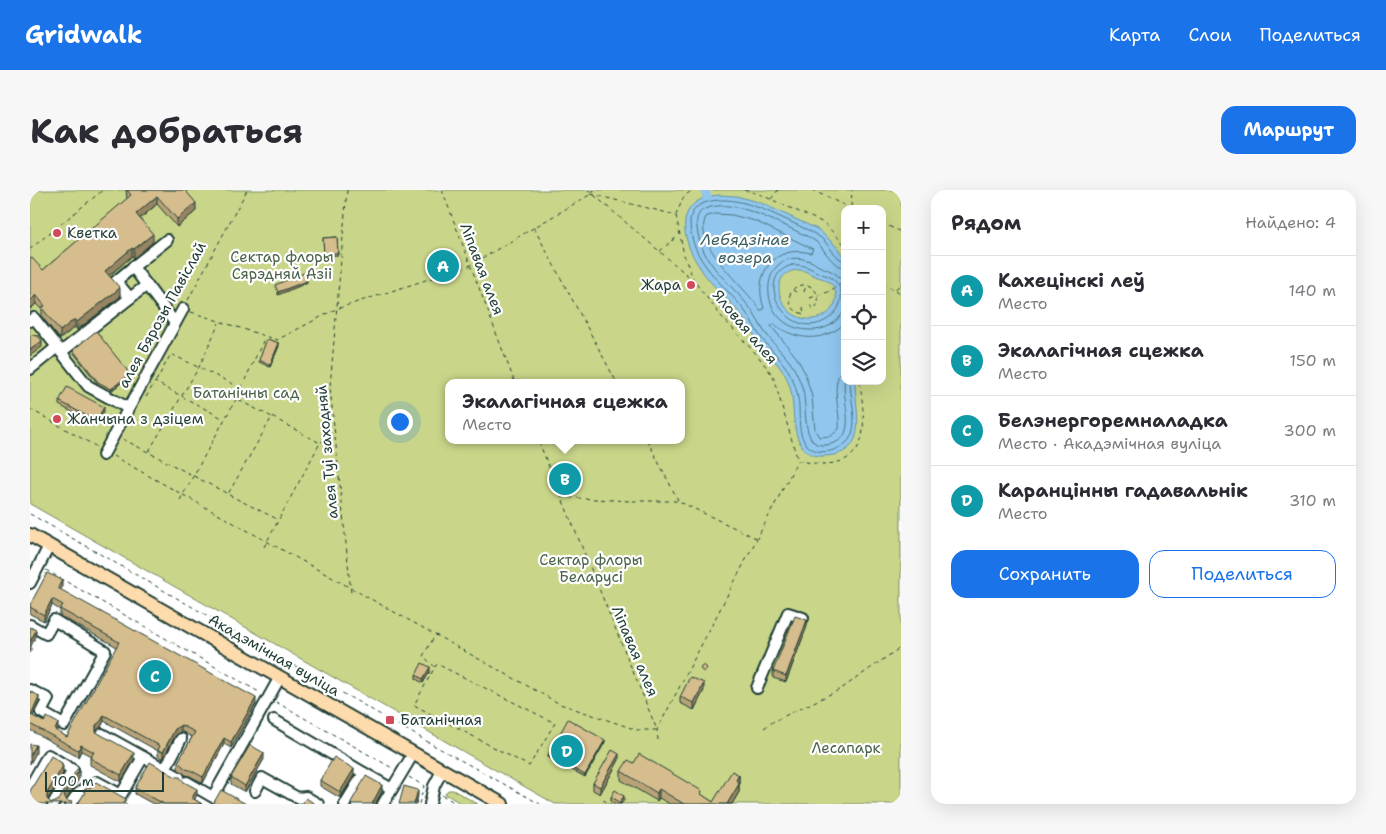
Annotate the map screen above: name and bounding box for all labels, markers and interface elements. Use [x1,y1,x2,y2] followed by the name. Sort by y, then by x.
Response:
[25,19,142,51] text: Gridwalk
[1109,23,1160,47] text: Карта
[1188,23,1232,47] text: Слои
[1260,23,1361,47] text: Поделиться
[1221,106,1356,154] button: Маршрут
[30,107,303,154] text: Как добраться
[841,205,886,385] map controls
[841,205,886,250] button: +
[951,209,1021,237] text: Рядом
[1245,212,1336,233] text: Найдено: 4
[455,220,509,318] street label: Ліпавая алея
[67,223,118,243] place label: Кветка
[51,227,63,239] marker: Кветка
[700,229,789,268] water label: Лебядзінае возера
[113,238,211,392] street label: алея Бярозы Павіслай
[230,247,334,284] park label: Сектар флоры Сярэдняй Азіі
[427,247,459,285] pin: A
[841,250,886,295] button: −
[998,268,1145,293] text: Кахецінскі леў
[641,275,682,295] place label: Жара
[685,279,697,291] marker: Жара
[961,280,973,301] text: A
[1289,280,1336,301] text: 140 m
[708,286,782,368] street label: Яловая алея
[998,293,1048,314] text: Место
[841,295,886,340] button: locate
[998,338,1204,363] text: Экалагічная сцежка
[841,340,886,385] button: layers
[962,350,972,371] text: B
[1289,350,1336,371] text: 150 m
[998,363,1048,384] text: Место
[445,379,685,444] popup
[193,383,300,403] park label: Батанічны сад
[311,384,343,520] street label: алея Туі заходняй
[462,389,668,414] text: Экалагічная сцежка
[998,408,1228,433] text: Белэнергоремналадка
[67,409,204,429] place label: Жанчына з дзіцем
[387,409,413,435] your location
[51,413,63,425] marker: Жанчына з дзіцем
[462,414,512,435] text: Место
[962,420,972,441] text: C
[1284,420,1336,441] text: 300 m
[998,433,1221,454] text: Место · Акадэмічная вуліца
[549,460,581,498] pin: B
[998,478,1248,503] text: Каранцінны гадавальнік
[961,490,973,511] text: D
[1289,490,1336,511] text: 310 m
[998,503,1048,524] text: Место
[539,550,643,587] park label: Сектар флоры Беларусі
[951,550,1139,598] button: Сохранить
[1149,550,1336,598] button: Поделиться
[607,603,663,699] street label: Ліпавая алея
[205,609,344,701] street label: Акадэмічная вуліца
[139,657,171,695] pin: C
[400,710,482,730] place label: Батанічная
[384,714,396,726] marker: Батанічная
[551,732,583,770] pin: D
[811,738,881,758] park label: Лесапарк
[45,769,164,792] scale bar
[52,772,94,790] text: 100 m

